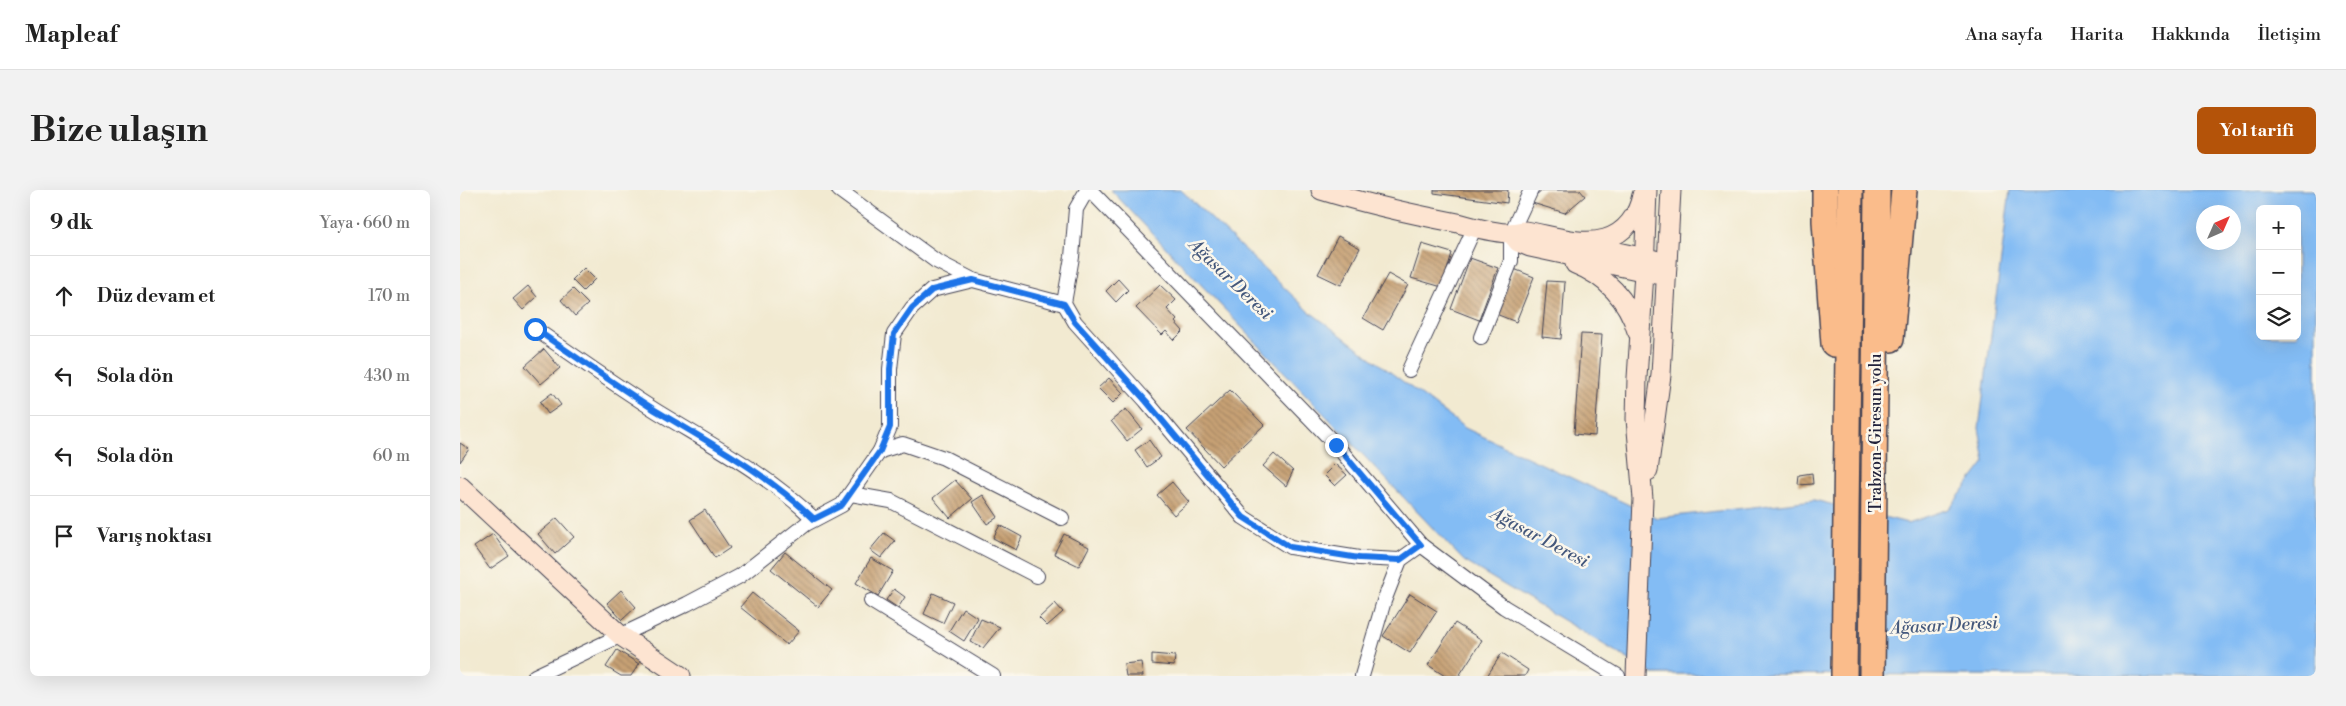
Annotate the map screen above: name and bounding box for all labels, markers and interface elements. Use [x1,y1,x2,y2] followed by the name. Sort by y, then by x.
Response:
[25,20,118,50] text: Mapleaf
[1965,23,2043,46] text: Ana sayfa
[2071,23,2124,46] text: Harita
[2152,23,2230,46] text: Hakkında
[2258,23,2321,46] text: İletişim
[2197,107,2316,154] button: Yol tarifi
[30,109,208,152] text: Bize ulaşın
[2196,205,2241,250] north arrow
[2256,205,2301,340] map controls
[2256,205,2301,250] button: +
[50,210,93,236] text: 9 dk
[320,213,410,233] text: Yaya · 660 m
[1183,232,1278,325] water label: Ağasar Deresi
[2256,250,2301,295] button: −
[50,282,78,310] icon: ahead
[97,284,215,308] text: Düz devam et
[368,286,410,306] text: 170 m
[2256,295,2301,340] button: layers
[524,318,547,341] route start
[1866,354,1886,512] street label: Trabzon-Giresun yolu
[50,362,78,390] icon: left
[97,364,173,388] text: Sola dön
[364,366,410,386] text: 430 m
[1325,434,1348,457] route end
[50,442,78,470] icon: left
[97,444,173,468] text: Sola dön
[372,446,410,466] text: 60 m
[1485,501,1593,573] water label: Ağasar Deresi
[50,522,78,550] icon: arrive
[97,524,212,548] text: Varış noktası
[1888,611,1999,640] water label: Ağasar Deresi

